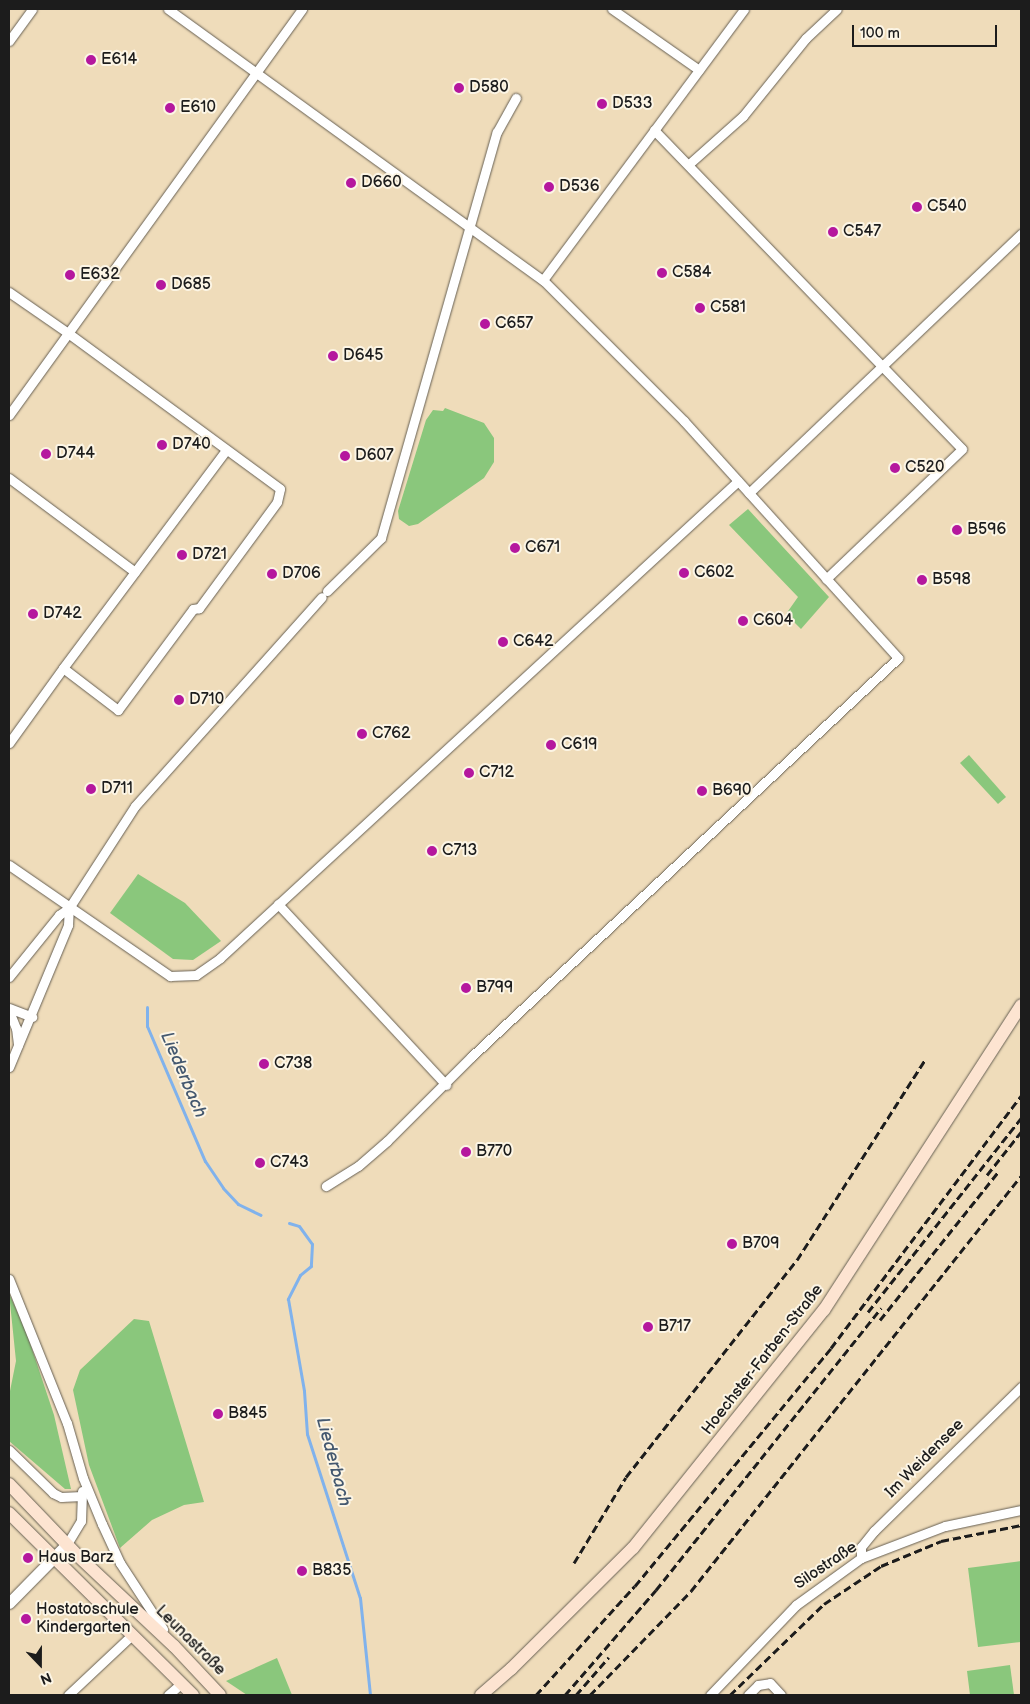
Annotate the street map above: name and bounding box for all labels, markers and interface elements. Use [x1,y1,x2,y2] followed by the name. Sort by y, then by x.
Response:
[855,15,1000,47] scale bar
[860,24,900,43] text: 100 m
[101,50,137,70] place label: E614
[85,54,97,66] marker: E614
[469,78,509,98] place label: D580
[453,82,465,94] marker: D580
[612,94,653,114] place label: D533
[180,98,216,118] place label: E610
[596,98,608,110] marker: D533
[164,102,176,114] marker: E610
[361,173,402,193] place label: D660
[345,177,357,189] marker: D660
[559,177,599,197] place label: D536
[543,181,555,193] marker: D536
[927,197,967,217] place label: C540
[911,201,923,213] marker: C540
[843,222,881,242] place label: C547
[827,226,839,238] marker: C547
[672,263,712,283] place label: C584
[80,265,120,285] place label: E632
[656,267,668,279] marker: C584
[64,269,76,281] marker: E632
[171,275,211,295] place label: D685
[155,279,167,291] marker: D685
[710,298,746,318] place label: C581
[694,302,706,314] marker: C581
[495,314,533,334] place label: C657
[479,318,491,330] marker: C657
[343,346,383,366] place label: D645
[327,350,339,362] marker: D645
[172,435,211,455] place label: D740
[156,439,168,451] marker: D740
[56,444,95,464] place label: D744
[355,446,394,466] place label: D607
[40,448,52,460] marker: D744
[339,450,351,462] marker: D607
[905,458,944,478] place label: C520
[889,462,901,474] marker: C520
[967,520,1006,540] place label: B596
[951,524,963,536] marker: B596
[525,538,560,558] place label: C671
[509,542,521,554] marker: C671
[192,545,227,565] place label: D721
[176,549,188,561] marker: D721
[694,563,734,583] place label: C602
[282,564,321,584] place label: D706
[678,567,690,579] marker: C602
[266,568,278,580] marker: D706
[932,570,971,590] place label: B598
[916,574,928,586] marker: B598
[43,604,82,624] place label: D742
[27,608,39,620] marker: D742
[753,611,793,631] place label: C604
[737,615,749,627] marker: C604
[513,632,553,652] place label: C642
[497,636,509,648] marker: C642
[189,690,224,710] place label: D710
[173,694,185,706] marker: D710
[372,724,410,744] place label: C762
[356,728,368,740] marker: C762
[561,735,598,755] place label: C619
[545,739,557,751] marker: C619
[479,763,514,783] place label: C712
[463,767,475,779] marker: C712
[101,779,133,799] place label: D711
[712,781,751,801] place label: B690
[85,783,97,795] marker: D711
[696,785,708,797] marker: B690
[442,841,477,861] place label: C713
[426,845,438,857] marker: C713
[476,978,513,998] place label: B799
[460,982,472,994] marker: B799
[155,1029,211,1121] water label: Liederbach
[274,1054,312,1074] place label: C738
[258,1058,270,1070] marker: C738
[476,1142,512,1162] place label: B770
[460,1146,472,1158] marker: B770
[270,1153,309,1173] place label: C743
[254,1157,266,1169] marker: C743
[742,1234,779,1254] place label: B709
[726,1238,738,1250] marker: B709
[698,1281,828,1439] street label: Hoechster-Farben-Straße
[658,1317,691,1337] place label: B717
[642,1321,654,1333] marker: B717
[228,1404,267,1424] place label: B845
[212,1408,224,1420] marker: B845
[311,1415,355,1509] water label: Liederbach
[881,1415,969,1503] street label: Im Weidensee
[791,1538,861,1594] street label: Silostraße
[38,1548,114,1568] place label: Haus Barz
[22,1552,34,1564] marker: Haus Barz
[312,1561,351,1581] place label: B835
[296,1565,308,1577] marker: B835
[36,1600,139,1638] place label: Hostatoschule Kindergarten
[151,1602,229,1680] street label: Leunastraße
[20,1613,32,1625] marker: Hostatoschule Kindergarten
[15,1639,65,1689] north arrow
[38,1669,54,1688] text: N

